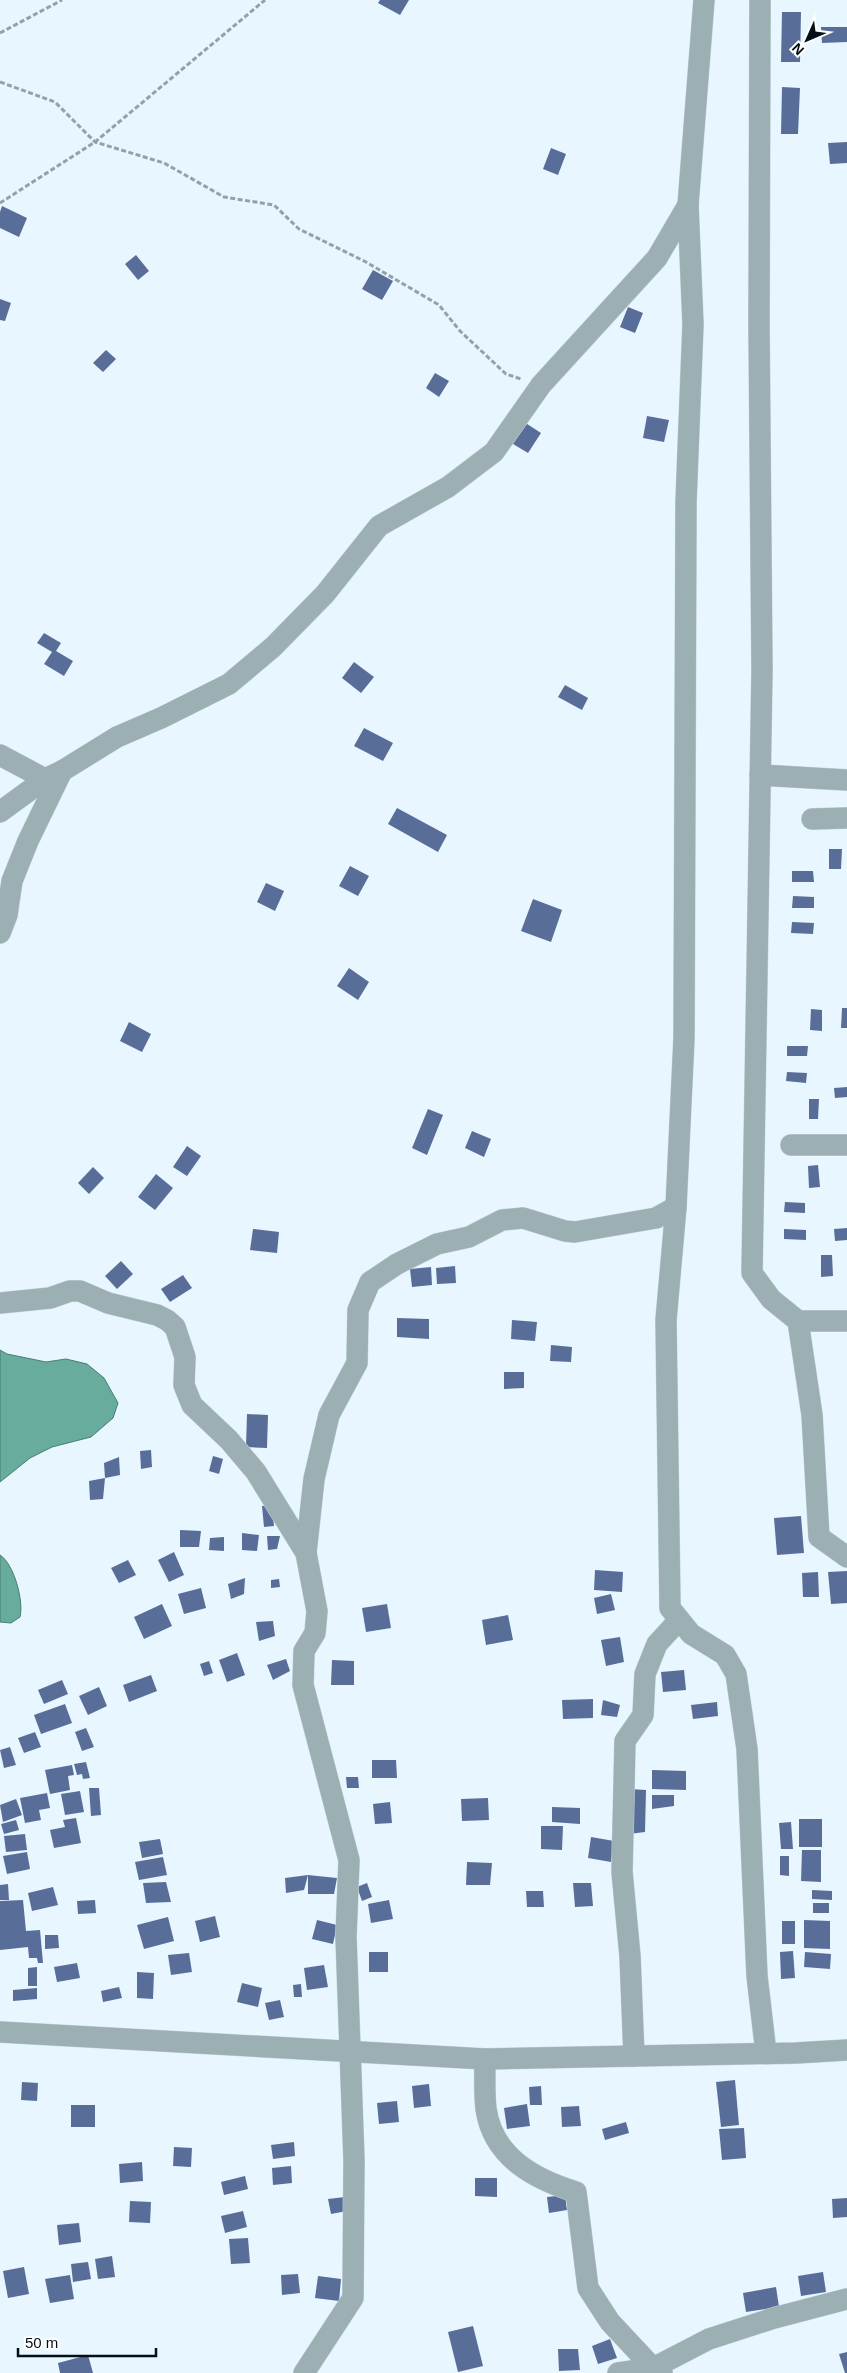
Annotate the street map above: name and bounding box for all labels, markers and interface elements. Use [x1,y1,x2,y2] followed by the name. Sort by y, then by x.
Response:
[782,15,832,65] north arrow
[789,40,807,58] text: N
[18,2326,155,2358] scale bar
[25,2334,58,2351] text: 50 m

